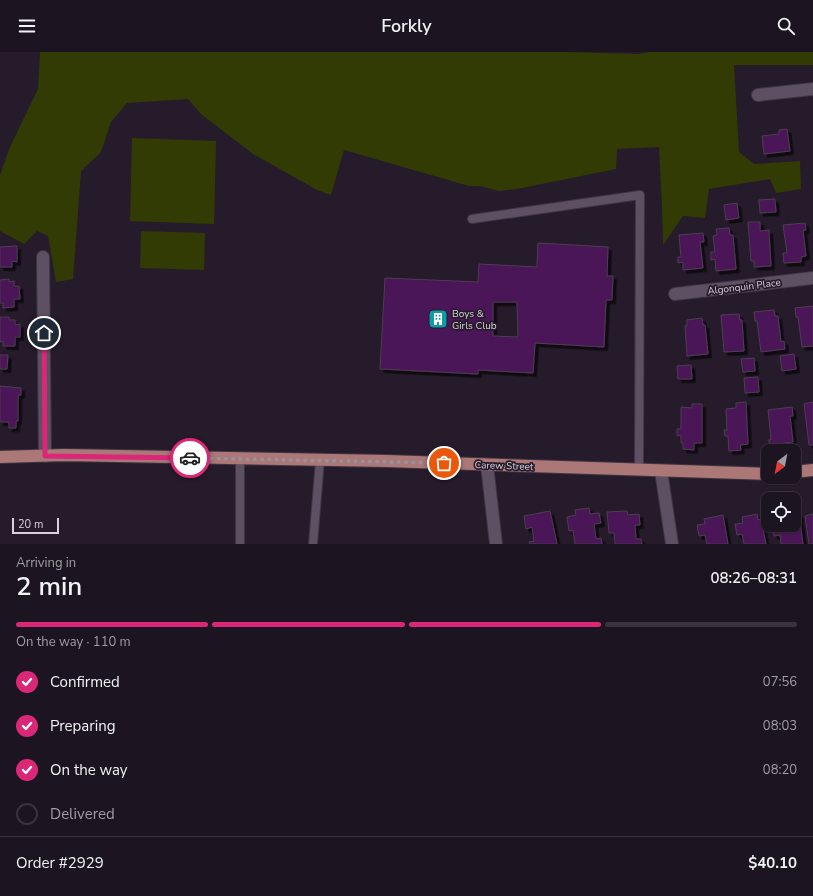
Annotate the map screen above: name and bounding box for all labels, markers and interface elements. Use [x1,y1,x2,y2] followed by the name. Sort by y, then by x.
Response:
[381,14,432,38] text: Forkly
[16,15,38,37] icon: menu
[775,15,797,37] icon: search
[707,276,782,298] street label: Algonquin Place
[452,307,497,333] place label: Boys & Girls Club
[427,308,449,330] building icon: Boys & Girls Club
[27,316,61,350] pin
[33,322,55,344] icon: home
[170,438,210,478] courier
[761,444,801,484] north arrow
[761,444,801,532] map controls
[427,446,461,480] pin
[179,447,201,469] icon: car
[433,452,455,474] icon: bag
[474,458,534,474] street label: Carew Street
[761,492,801,532] button: locate
[12,516,59,535] scale bar
[18,517,43,532] text: 20 m
[16,554,76,572] text: Arriving in
[710,568,797,588] text: 08:26–08:31
[16,569,82,604] text: 2 min
[16,633,131,651] text: On the way · 110 m
[16,671,38,693] icon: check
[50,672,120,692] text: Confirmed
[763,673,797,691] text: 07:56
[16,715,38,737] icon: check
[50,716,115,736] text: Preparing
[763,717,797,735] text: 08:03
[16,759,38,781] icon: check
[50,760,128,780] text: On the way
[763,761,797,779] text: 08:20
[50,804,115,824] text: Delivered
[16,853,104,873] text: Order #2929
[748,853,797,873] text: $40.10

